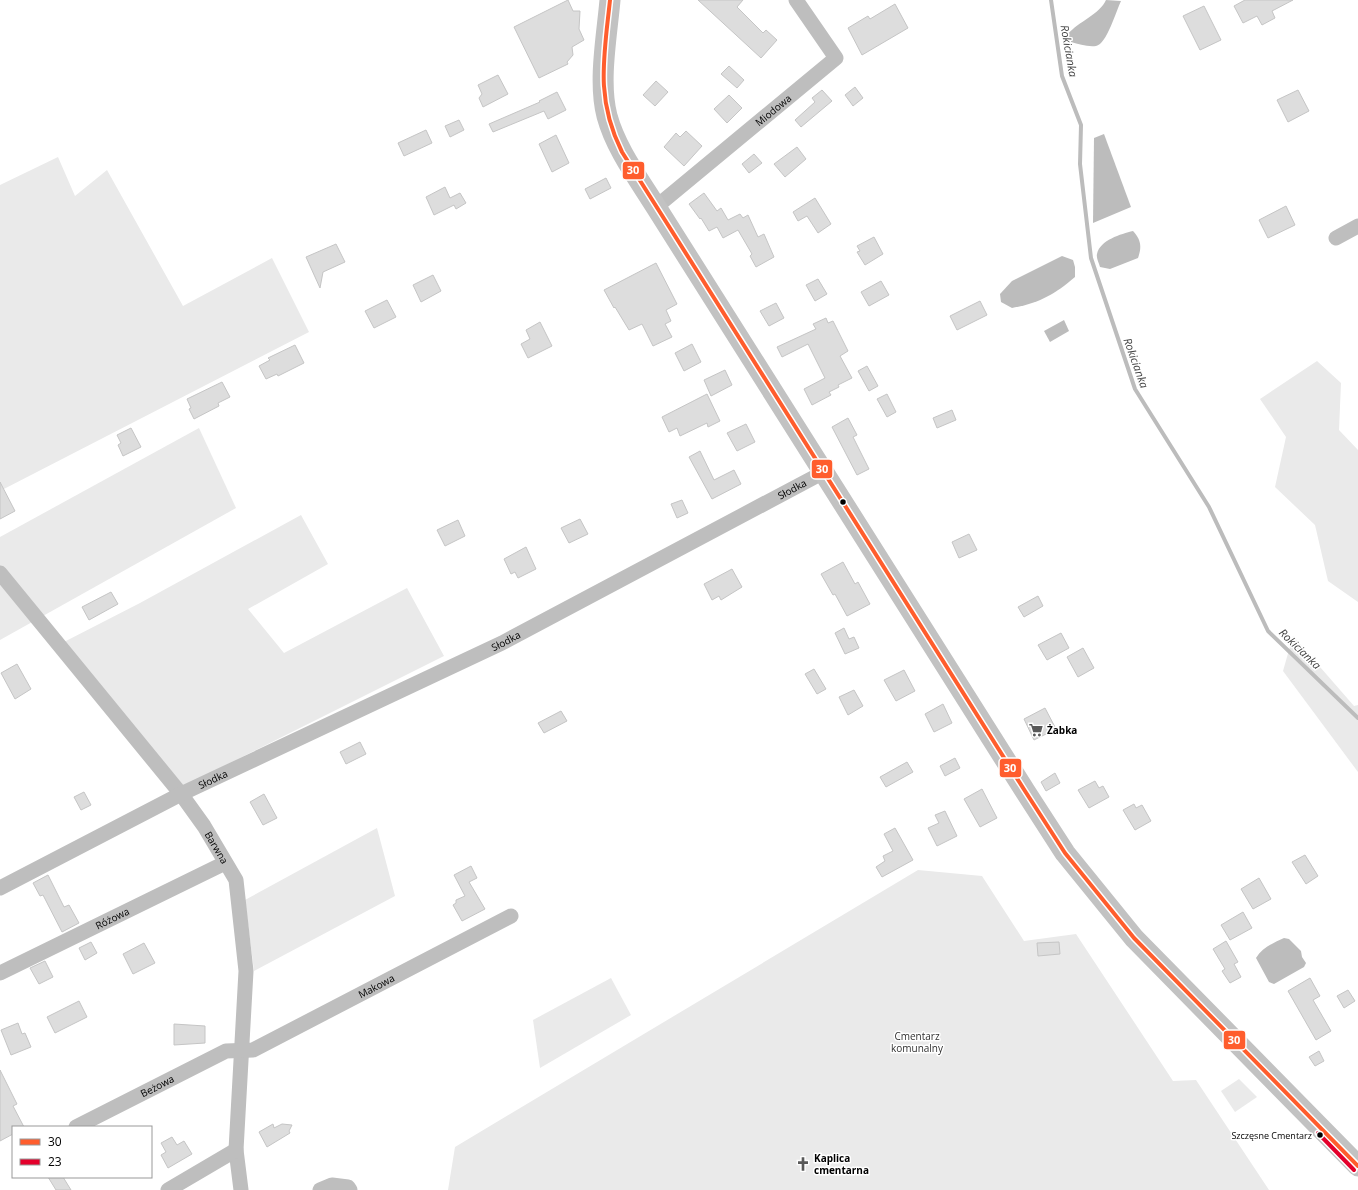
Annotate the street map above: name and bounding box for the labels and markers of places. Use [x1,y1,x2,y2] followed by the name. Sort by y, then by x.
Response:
[838,497,848,507] unlabelled marker
[1028,722,1044,738] supermarket icon: Żabka
[1047,723,1077,737] place label: Żabka
[1231,1129,1312,1142] place label: Szczęsne Cmentarz
[1315,1130,1325,1140] marker: Szczęsne Cmentarz
[814,1151,869,1177] place label: Kaplica cmentarna
[795,1156,811,1172] church icon: Kaplica cmentarna

